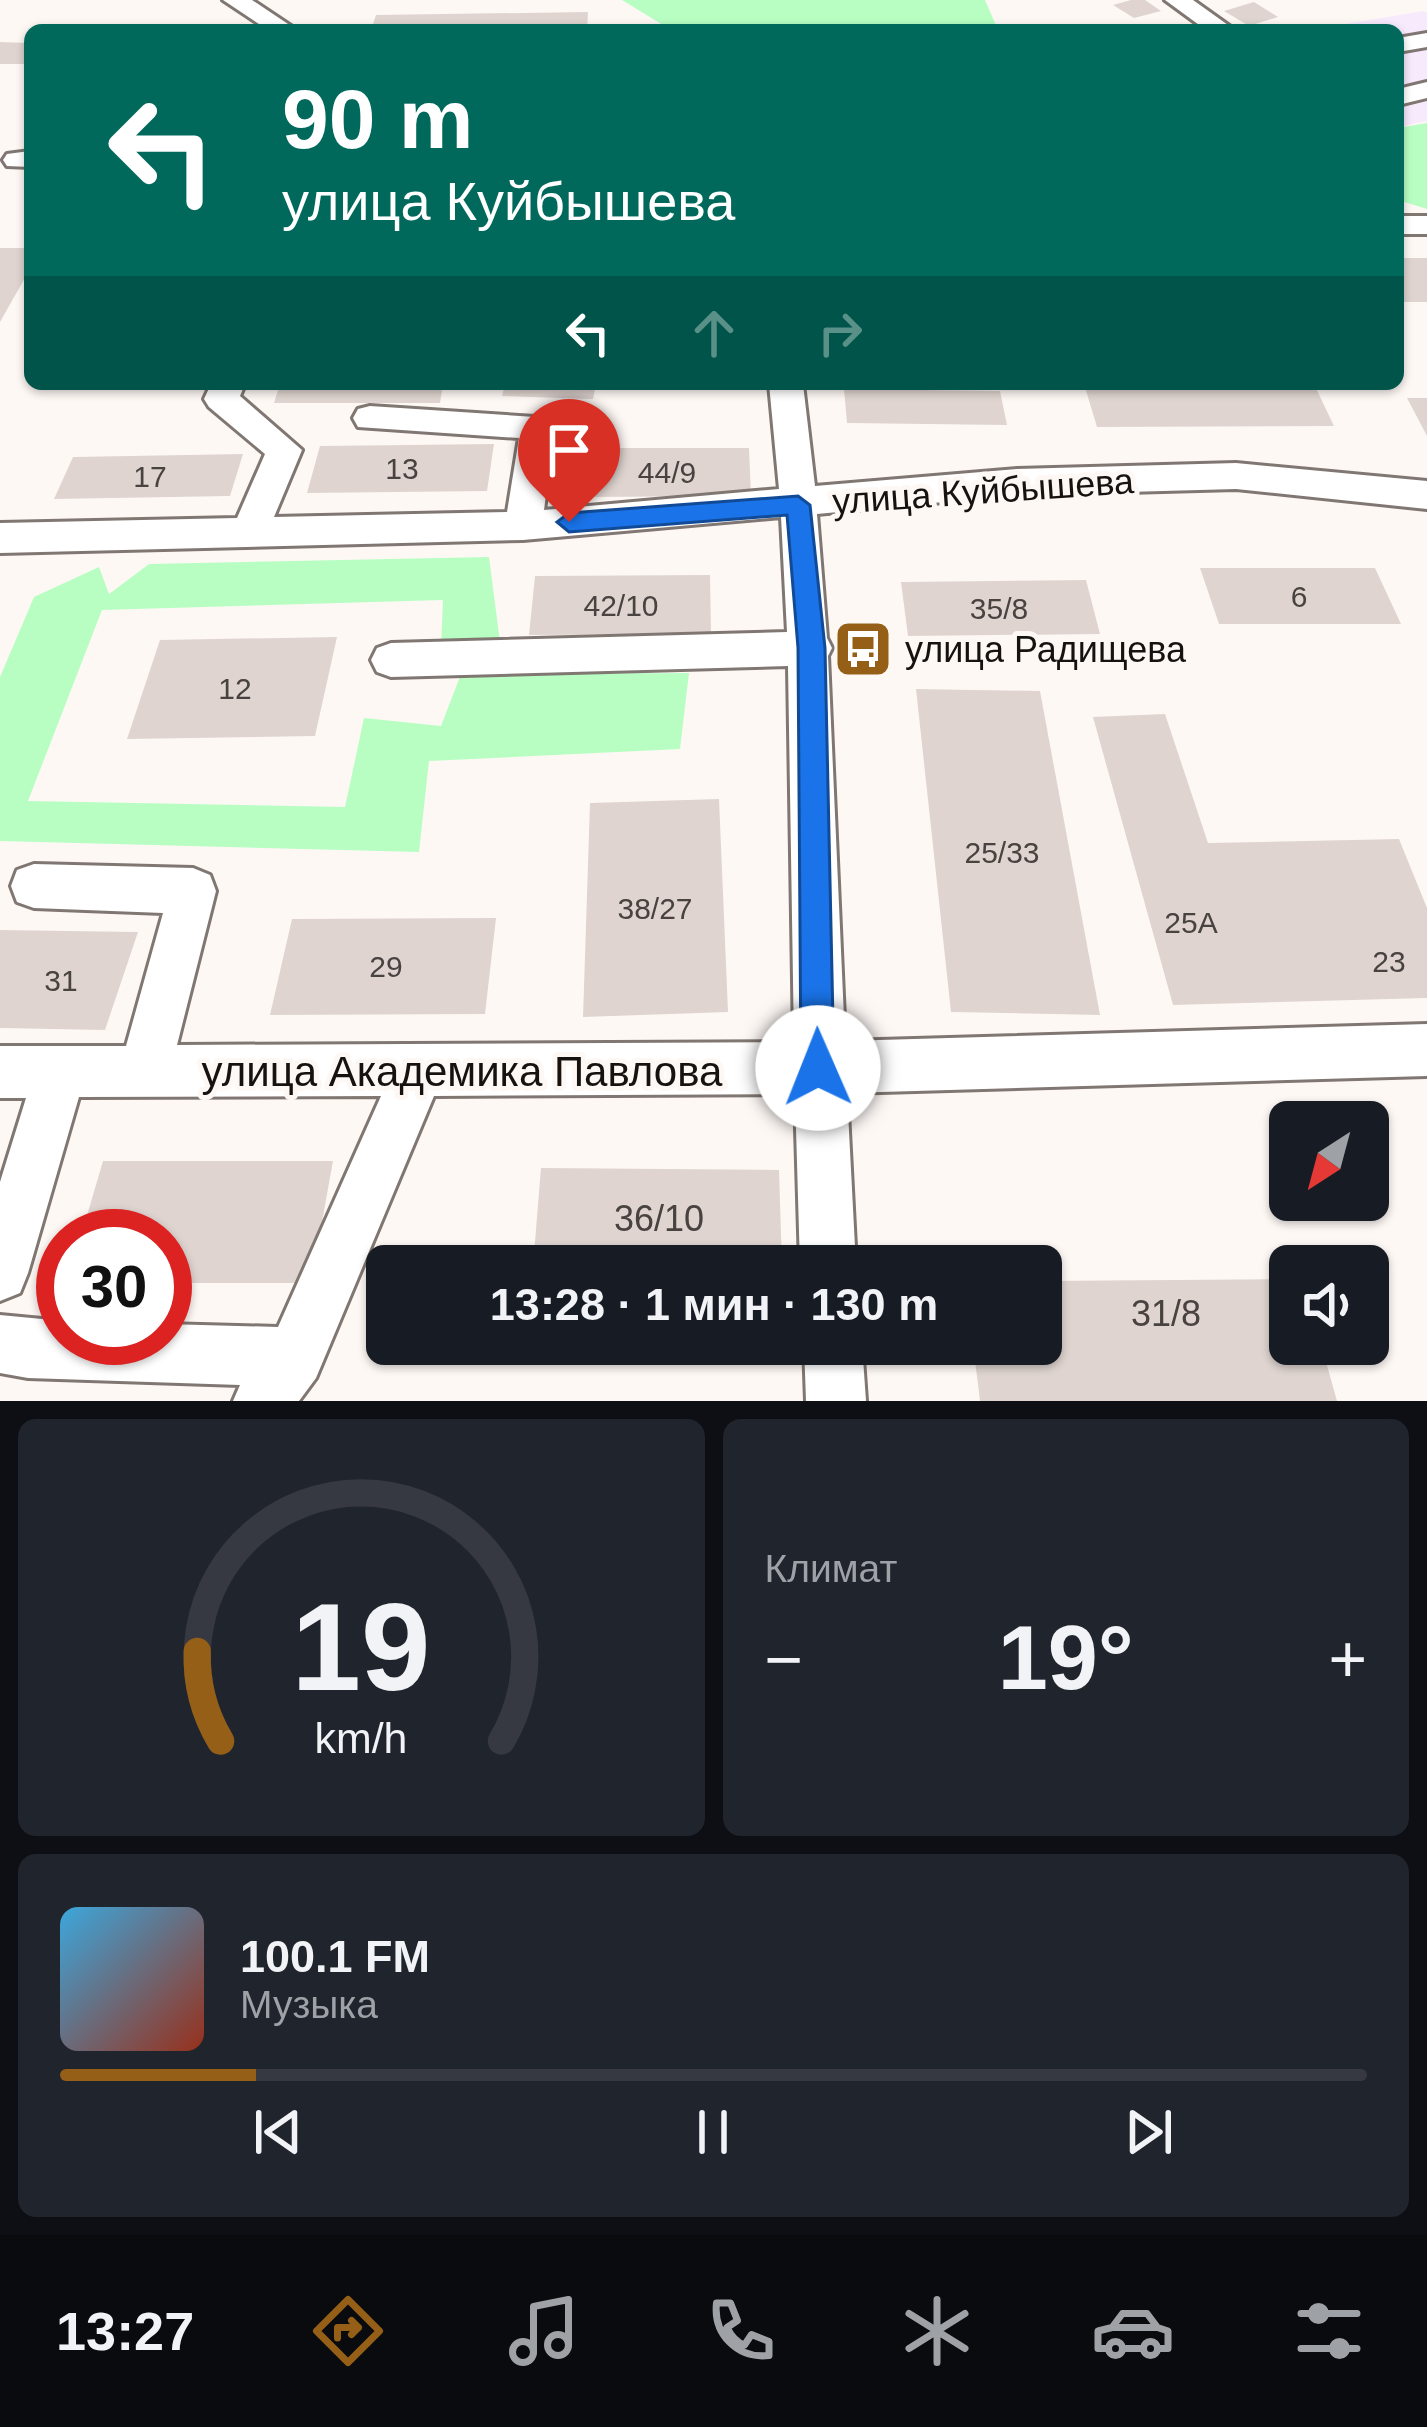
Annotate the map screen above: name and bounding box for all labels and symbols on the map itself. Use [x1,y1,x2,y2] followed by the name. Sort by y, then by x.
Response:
[518,399,620,522] pin
[385,452,419,485] house number: 13
[638,456,696,489] house number: 44/9
[133,460,167,493] house number: 17
[831,460,1136,522] street label: улица Куйбышева
[1291,580,1307,613] house number: 6
[583,589,659,622] house number: 42/10
[970,592,1028,625] house number: 35/8
[832,618,894,680] bus stop icon: улица Радищева
[905,629,1187,670] place label: улица Радищева
[218,672,252,705] house number: 12
[964,836,1040,869] house number: 25/33
[617,892,693,925] house number: 38/27
[1164,906,1218,939] house number: 25А
[1372,945,1406,978] house number: 23
[369,950,403,983] house number: 29
[44,964,78,997] house number: 31
[755,1005,881,1131] position arrow
[202,1048,723,1095] street label: улица Академика Павлова
[1269,1101,1389,1221] north arrow
[614,1198,704,1239] house number: 36/10
[36,1209,192,1365] speed limit sign: 30
[1131,1293,1201,1334] house number: 31/8

